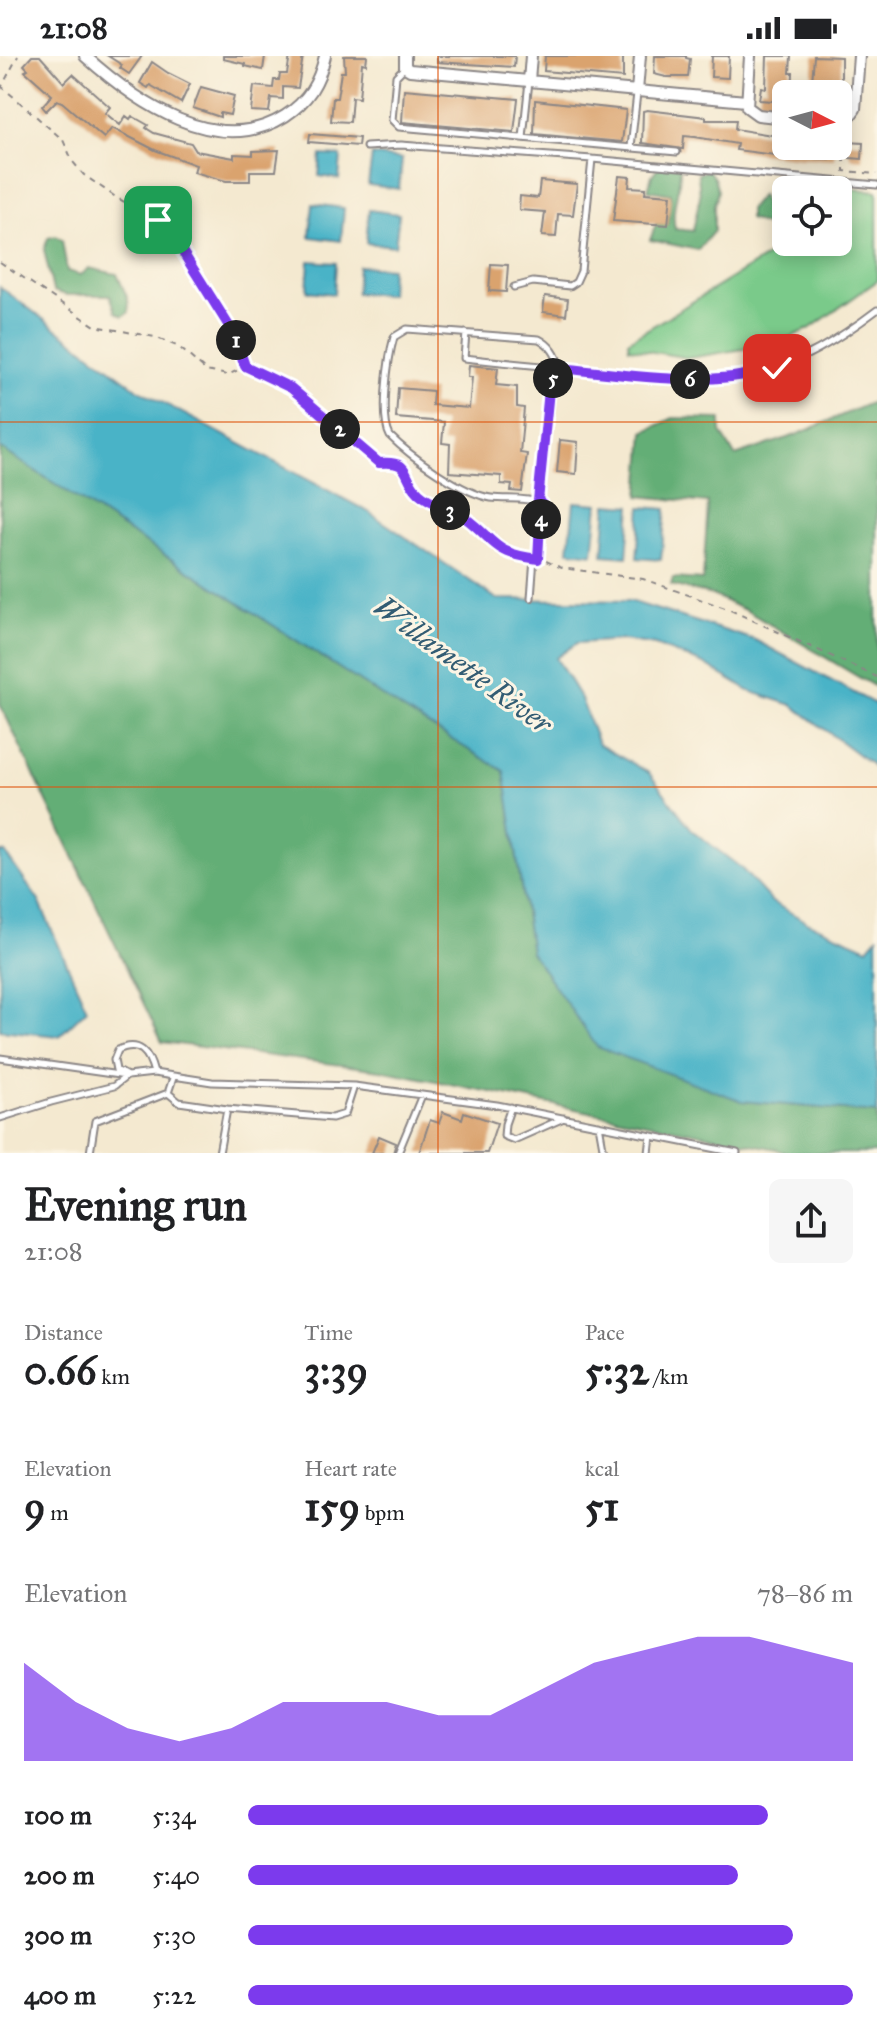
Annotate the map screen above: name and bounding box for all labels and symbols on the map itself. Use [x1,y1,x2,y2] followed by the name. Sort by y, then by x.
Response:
[772,80,852,160] north arrow
[124,186,192,254] pin
[216,320,256,360] pin: 1
[743,334,811,402] pin
[533,358,573,398] pin: 5
[670,359,710,399] pin: 6
[320,409,360,449] pin: 2
[430,490,470,530] pin: 3
[521,499,561,539] pin: 4
[367,588,560,742] water label: Willamette River

